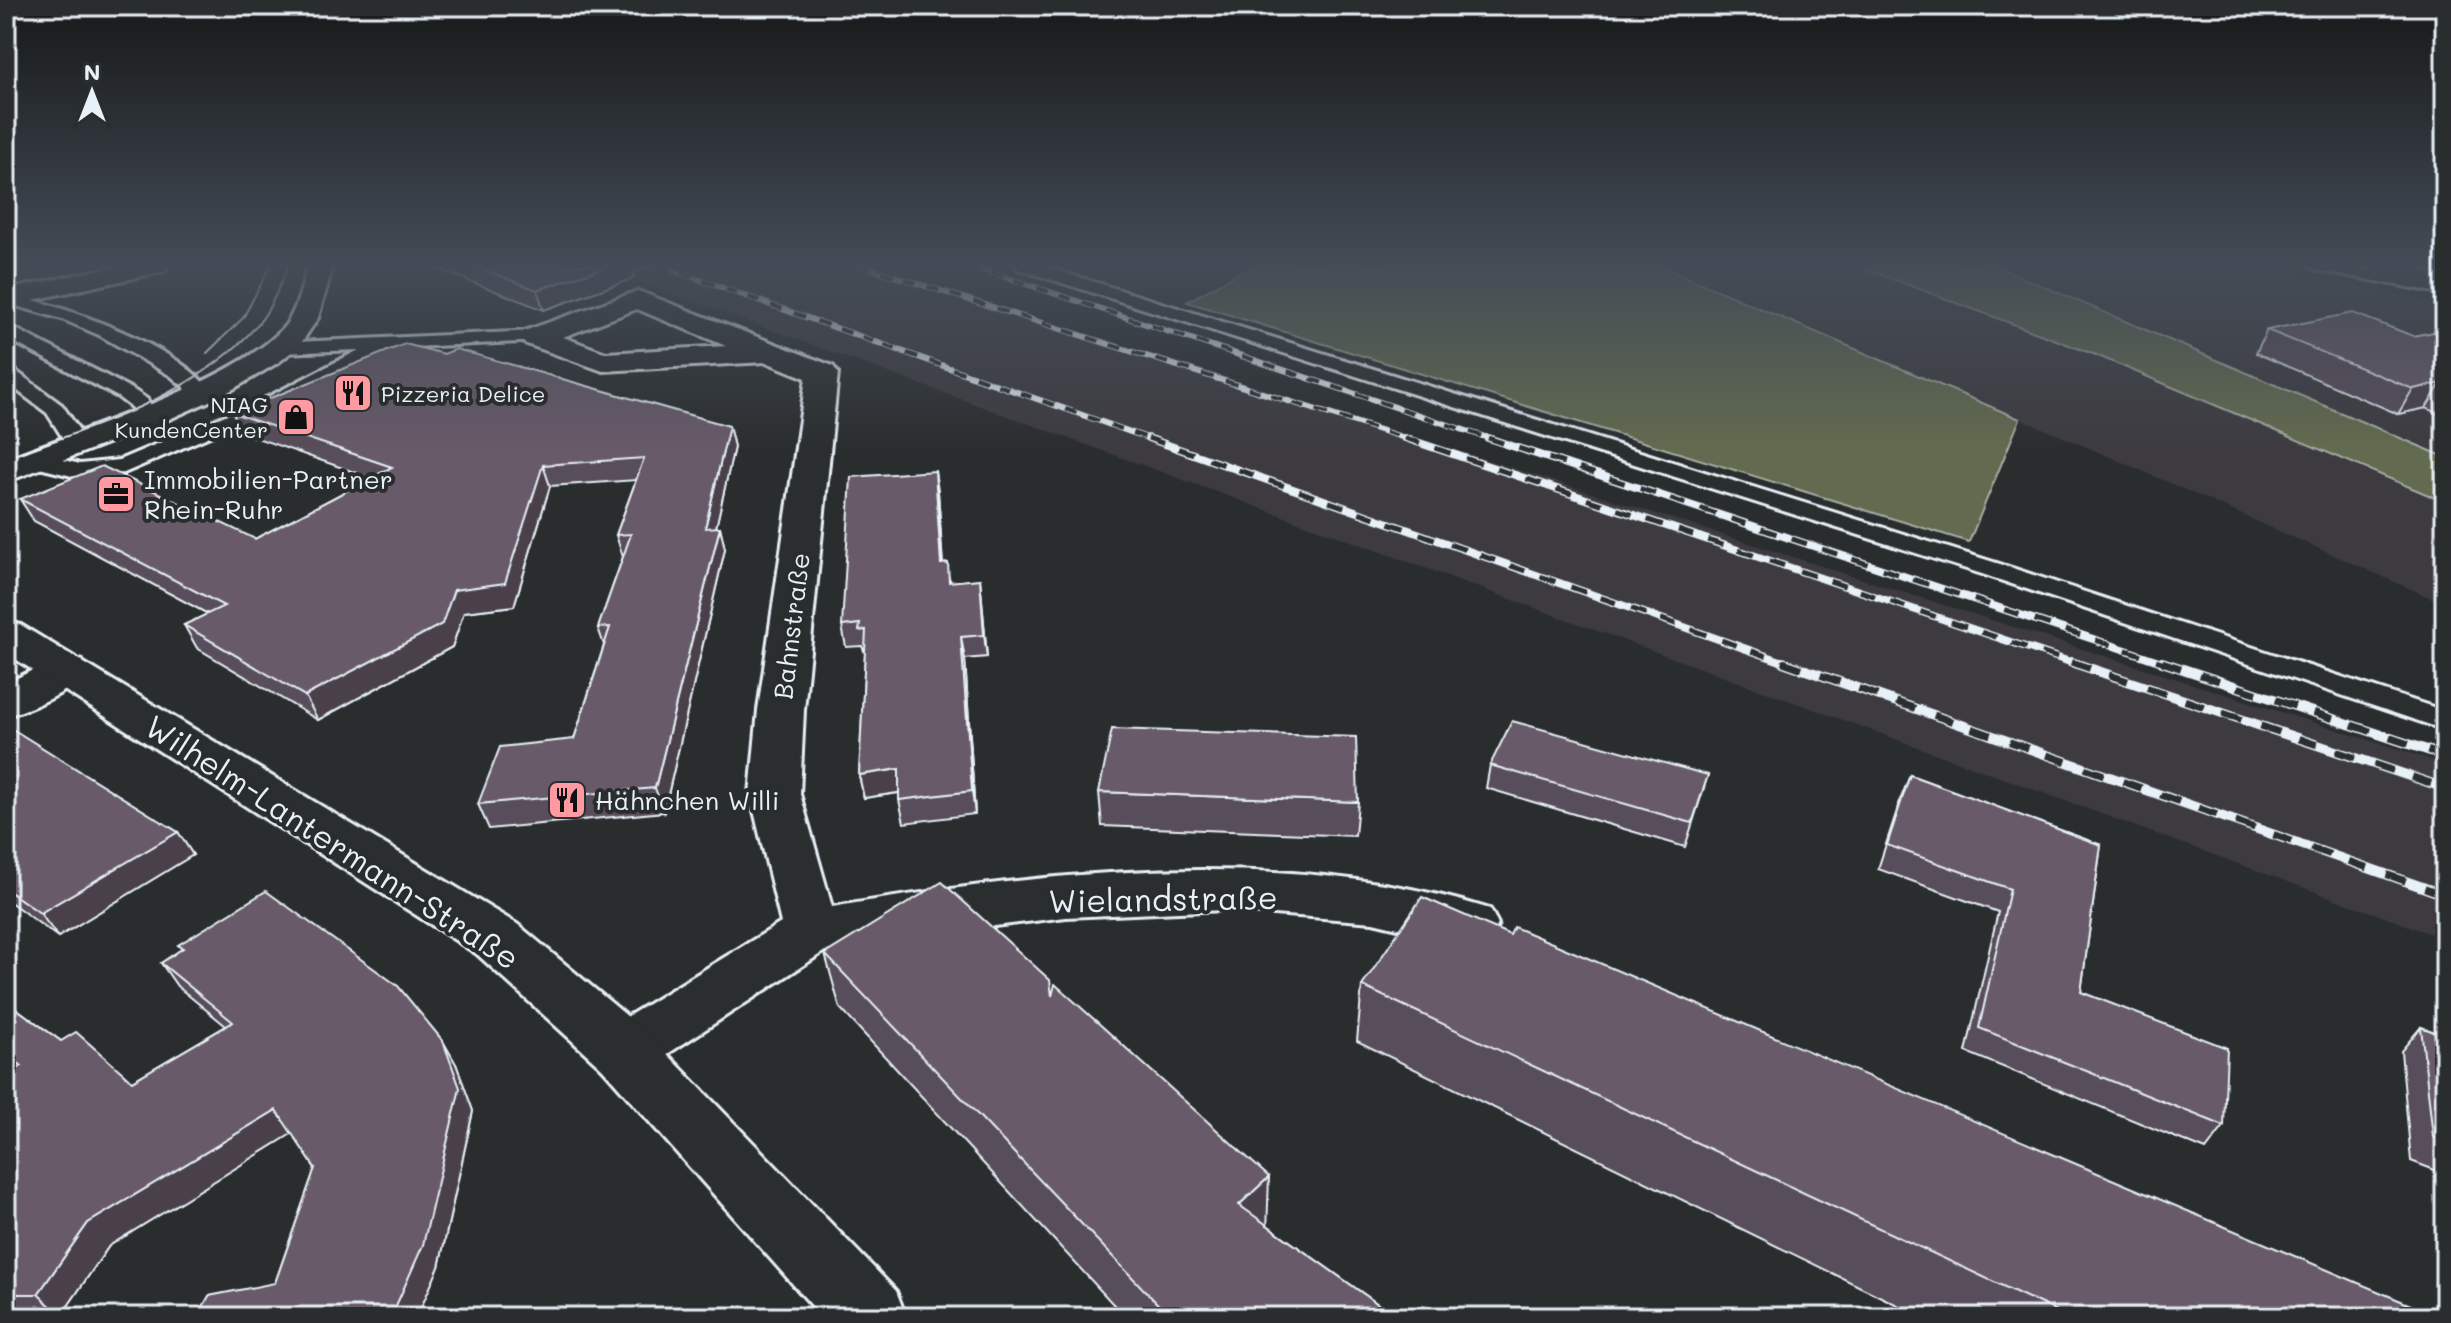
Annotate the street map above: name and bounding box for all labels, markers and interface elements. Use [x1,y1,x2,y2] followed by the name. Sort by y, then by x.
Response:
[52,52,132,132] north arrow
[84,57,100,86] text: N
[332,372,374,414] restaurant icon: Pizzeria Delice
[381,379,545,408] place label: Pizzeria Delice
[115,390,268,444] place label: NIAG KundenCenter
[275,396,317,438] shop icon: NIAG KundenCenter
[144,462,393,526] place label: Immobilien-Partner Rhein-Ruhr
[95,473,137,515] office icon: Immobilien-Partner Rhein-Ruhr
[765,551,817,701] street label: Bahnstraße
[138,704,528,978] street label: Wilhelm-Lantermann-Straße
[546,779,588,821] restaurant icon: Hähnchen Willi
[595,783,779,817] place label: Hähnchen Willi
[1048,875,1278,921] street label: Wielandstraße

